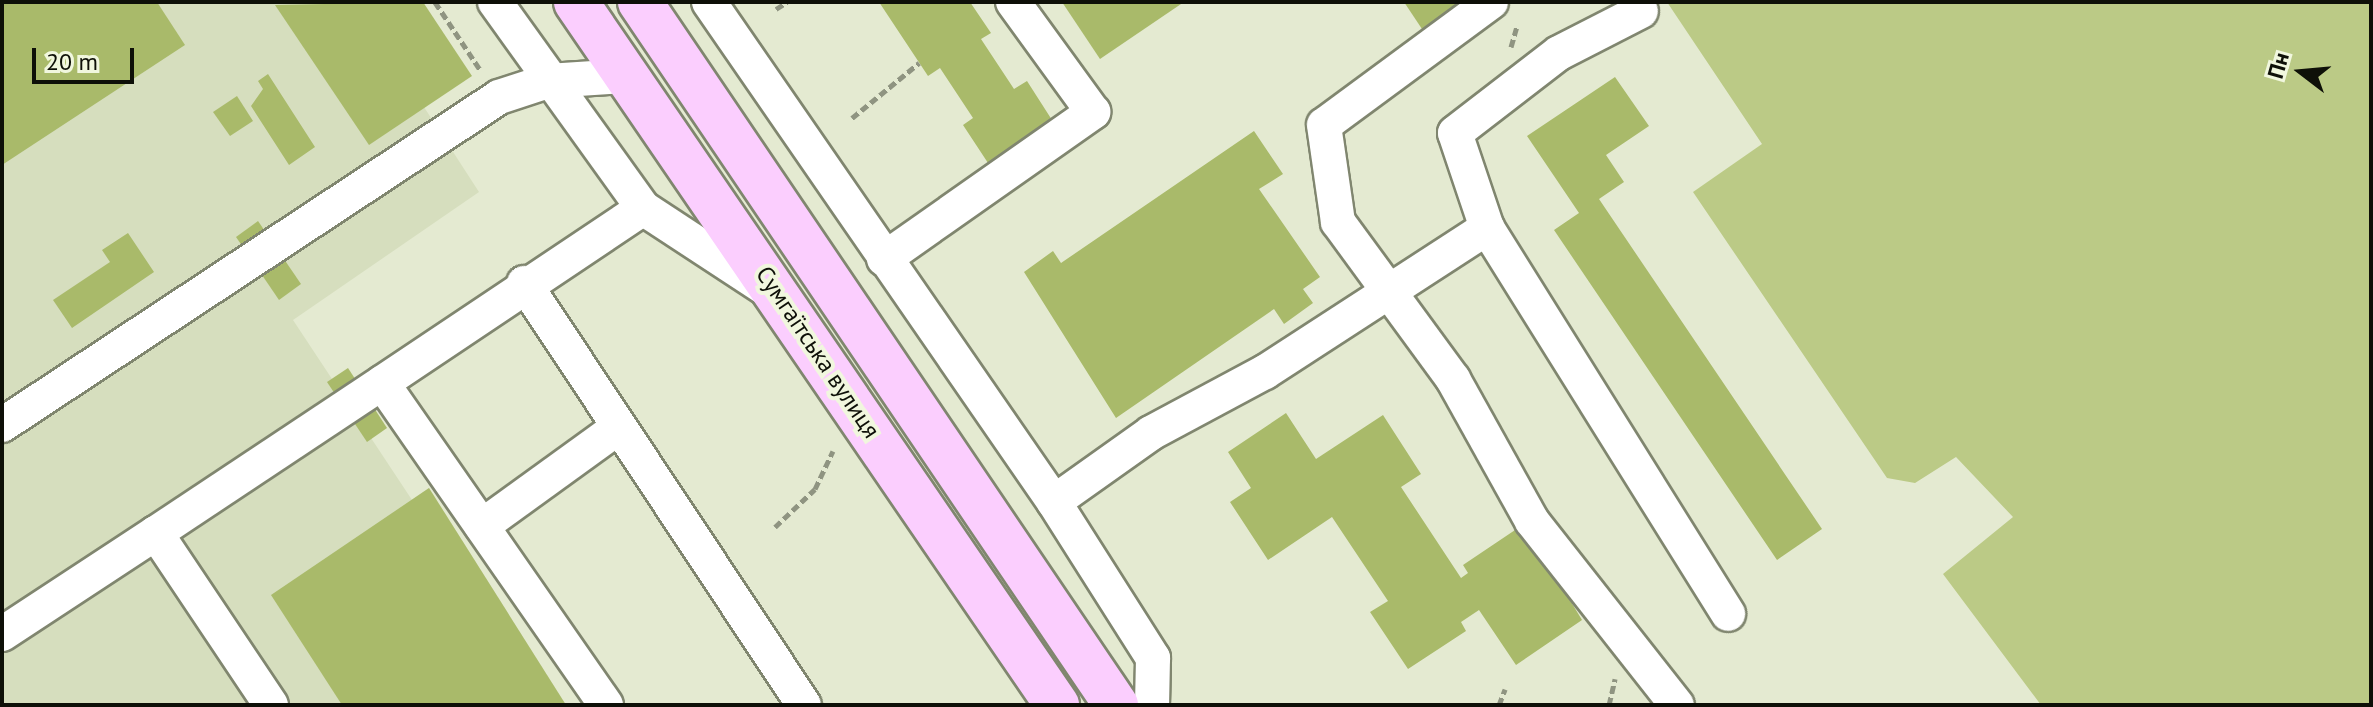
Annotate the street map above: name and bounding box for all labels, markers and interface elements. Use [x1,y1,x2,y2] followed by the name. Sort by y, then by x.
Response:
[36,32,138,82] scale bar
[2261,32,2341,112] north arrow
[46,46,98,77] text: 20 m
[2261,49,2295,82] text: Пн
[750,261,886,443] street label: Сумгаїтська вулиця

